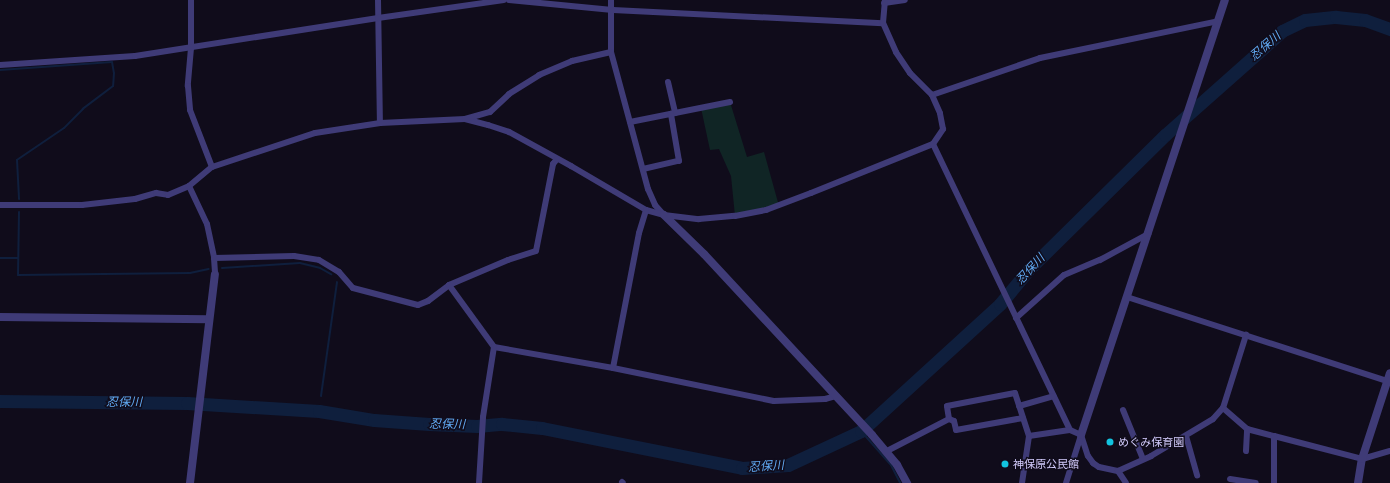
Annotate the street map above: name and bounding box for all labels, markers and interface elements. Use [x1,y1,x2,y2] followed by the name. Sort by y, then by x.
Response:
[1247,29,1283,63] water label: 忍保川
[1012,251,1048,287] water label: 忍保川
[106,395,142,409] water label: 忍保川
[429,416,465,432] water label: 忍保川
[1118,435,1184,449] place label: めぐみ保育園
[1105,437,1115,447] marker: めぐみ保育園
[1013,457,1079,471] place label: 神保原公民館
[748,458,784,474] water label: 忍保川
[1000,459,1010,469] marker: 神保原公民館

